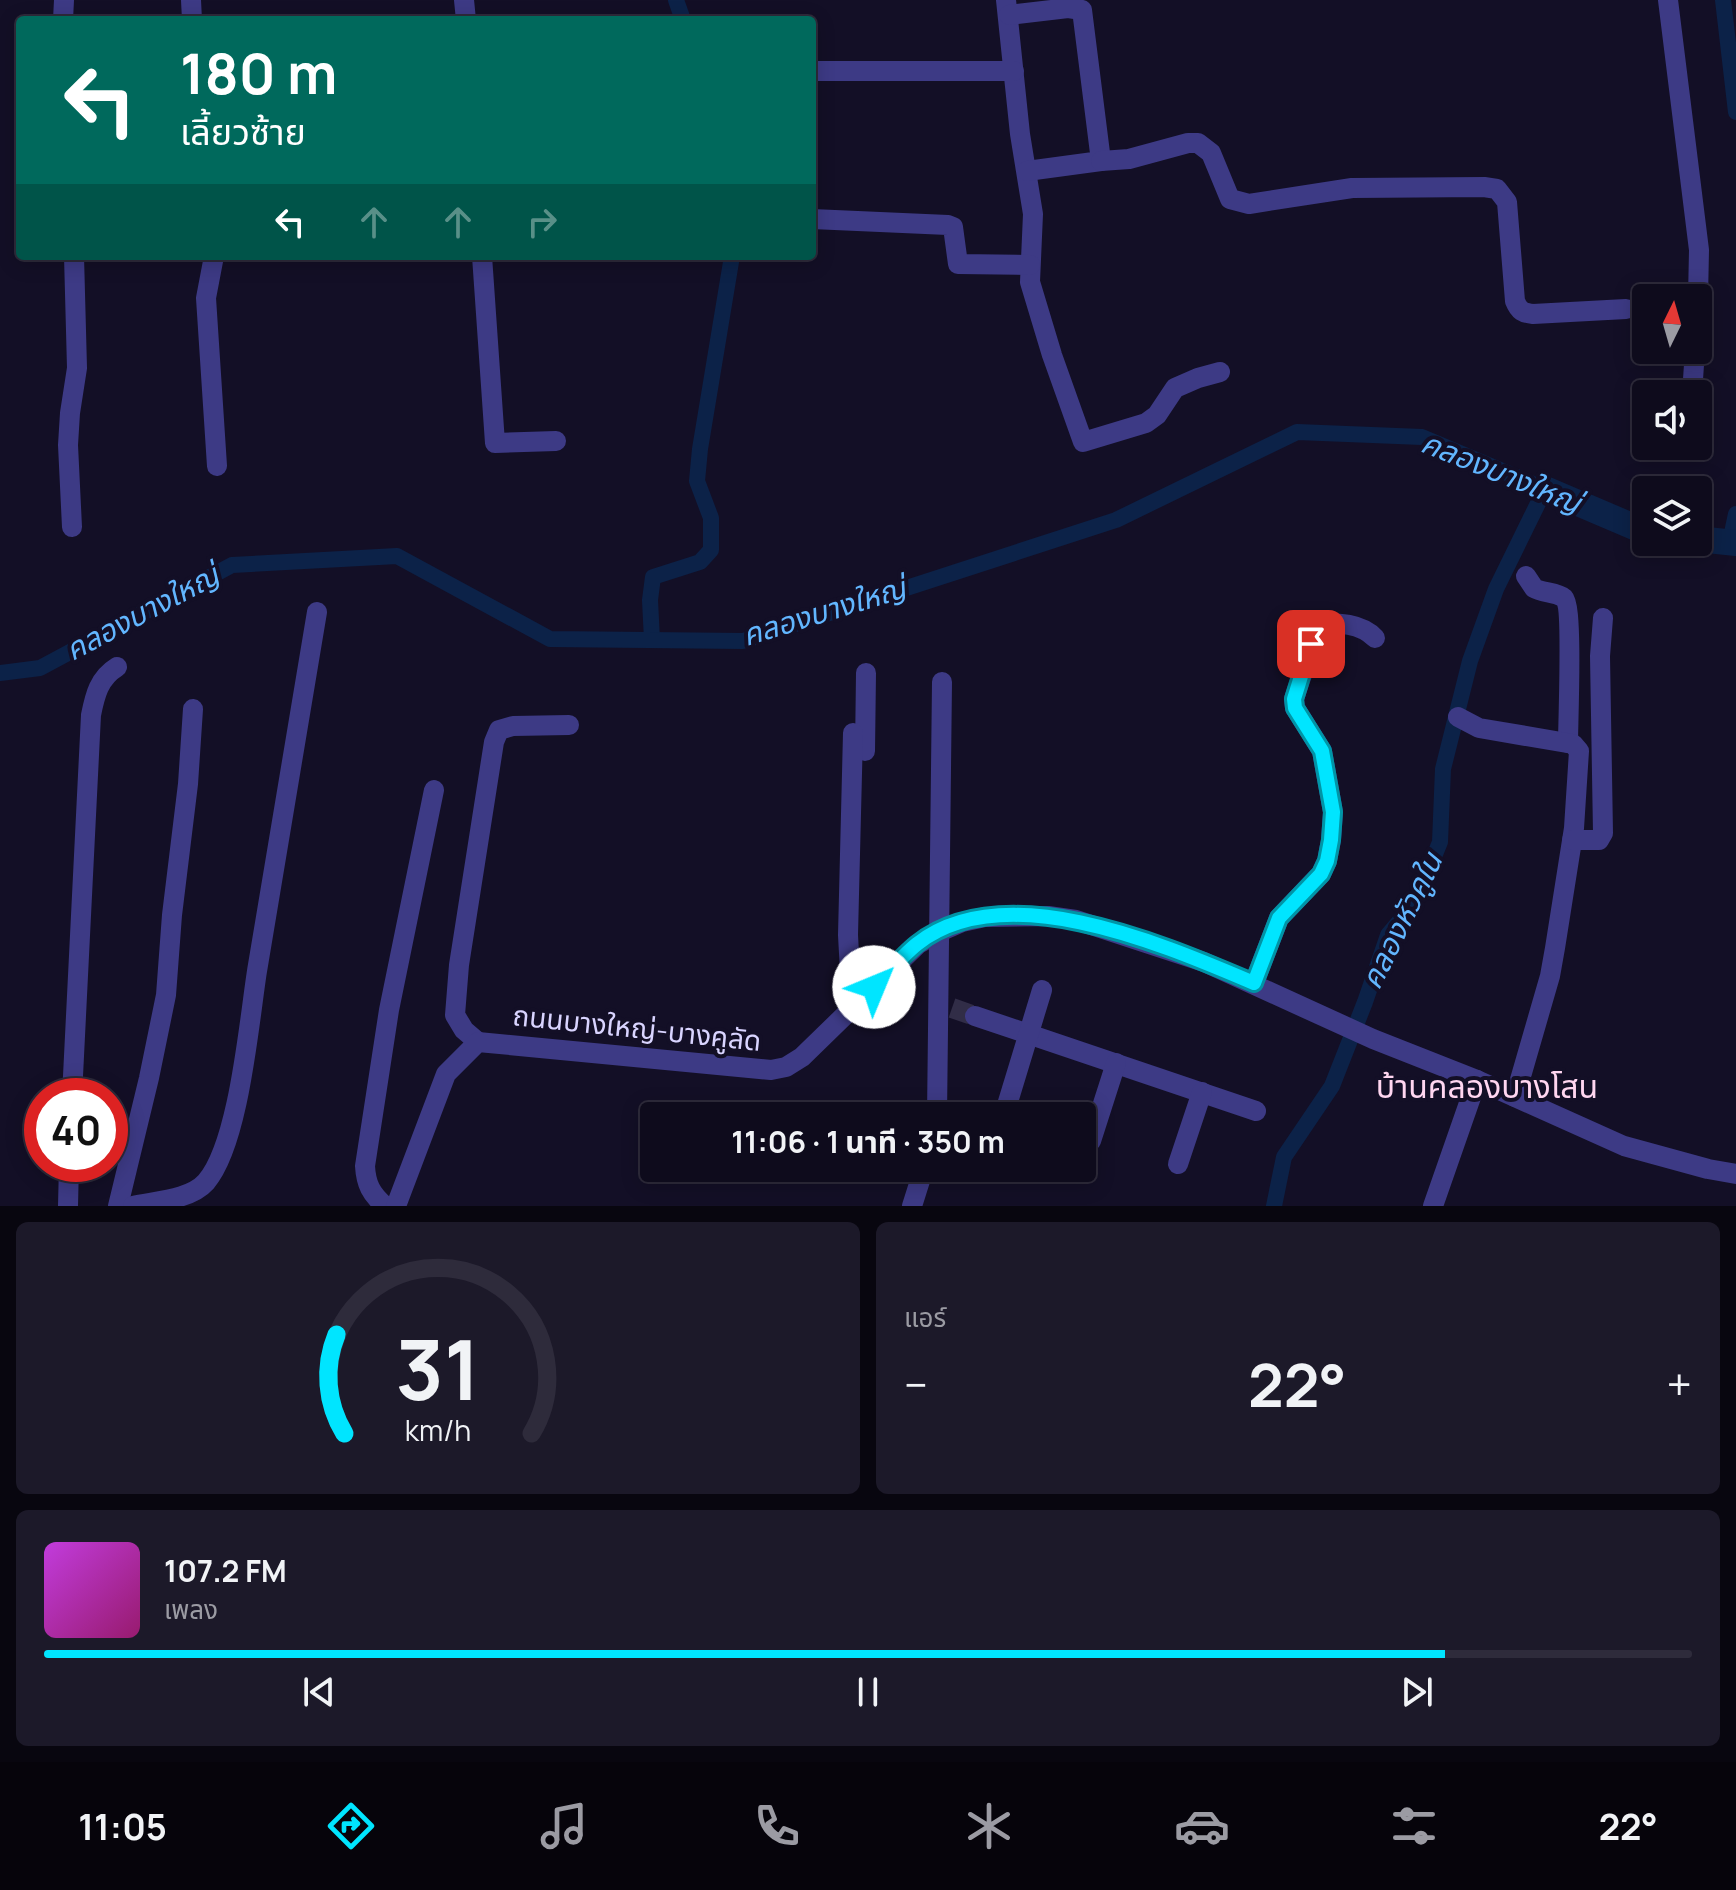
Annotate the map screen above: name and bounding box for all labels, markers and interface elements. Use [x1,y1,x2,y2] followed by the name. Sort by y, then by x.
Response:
[180,34,337,111] text: 180 m
[48,48,152,152] icon: left
[180,107,306,156] text: เลี้ยวซ้าย
[268,200,312,244] icon: left
[352,200,396,244] icon: ahead
[436,200,480,244] icon: ahead
[520,200,564,244] icon: right
[1632,284,1712,364] north arrow
[1632,284,1712,556] map controls
[1632,380,1712,460] button: sound
[1416,421,1591,524] water label: คลองบางใหญ่
[1632,476,1712,556] button: layers
[57,552,229,669] water label: คลองบางใหญ่
[737,565,914,655] water label: คลองบางใหญ่
[1277,610,1345,678] pin
[1289,622,1333,666] icon: arrive
[1350,844,1452,995] water label: คลองหัวคูใน
[832,945,916,1029] position arrow
[511,995,763,1059] street label: ถนนบางใหญ่-บางคูลัด
[1376,1064,1598,1108] district label: บ้านคลองบางโสน
[24,1078,128,1182] speed limit sign: 40
[731,1121,1005,1162] text: 11:06 · 1 นาที · 350 m
[904,1299,946,1335] text: แอร์
[396,1311,480,1425] text: 31
[1248,1343,1346,1425] text: 22°
[904,1354,928,1414] text: −
[1667,1354,1692,1414] text: +
[405,1411,471,1450] text: km/h
[164,1550,287,1591] text: 107.2 FM
[164,1591,218,1627] text: เพลง
[297,1670,341,1714] icon: previous
[846,1670,890,1714] icon: pause
[1395,1670,1439,1714] icon: next
[323,1798,379,1854] icon: directions
[536,1798,592,1854] icon: music
[749,1798,805,1854] icon: phone
[961,1798,1017,1854] icon: climate
[1174,1798,1230,1854] icon: car
[1386,1798,1442,1854] icon: filters
[78,1802,167,1851] text: 11:05
[1599,1802,1658,1851] text: 22°

